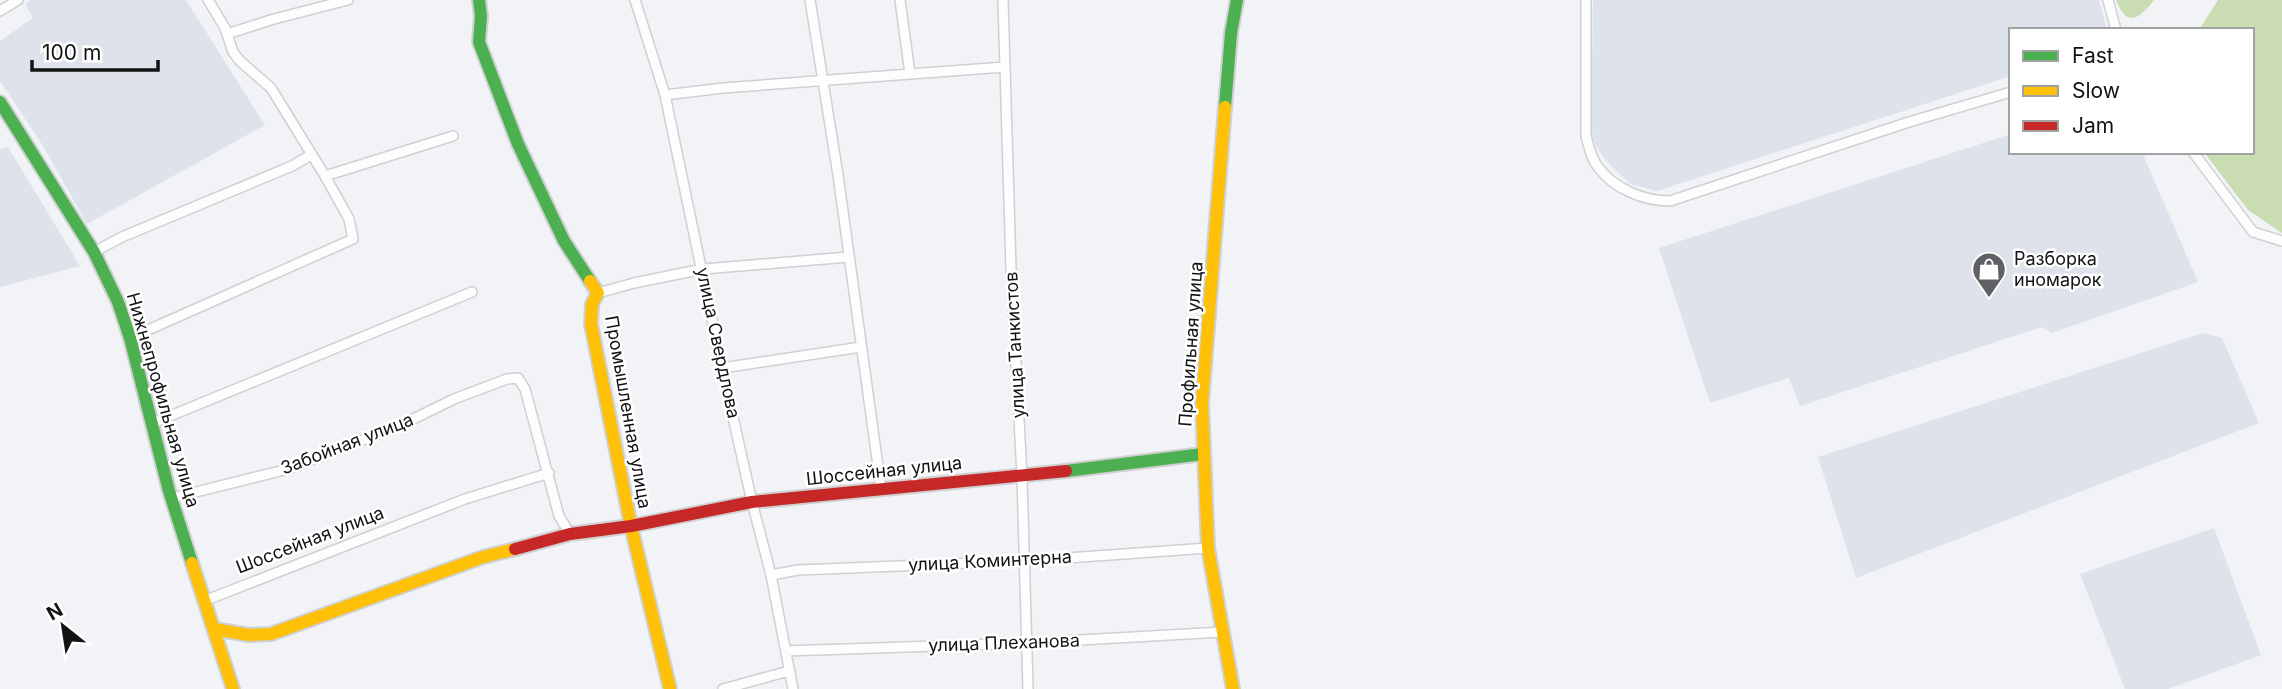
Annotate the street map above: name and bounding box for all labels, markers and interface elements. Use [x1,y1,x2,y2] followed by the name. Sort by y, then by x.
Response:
[32,28,158,72] scale bar
[2009,28,2254,154] legend
[42,40,101,65] text: 100 m
[2072,43,2114,68] text: Fast
[2072,78,2120,103] text: Slow
[2072,113,2114,138] text: Jam
[2014,248,2102,290] place label: Разборка иномарок
[1970,250,2008,299] shop icon: Разборка иномарок
[1174,261,1207,427] street label: Профильная улица
[692,266,745,420] street label: улица Свердлова
[1000,271,1029,419] street label: улица Танкистов
[123,290,204,510] street label: Нижнепрофильная улица
[601,314,656,510] street label: Промышленная улица
[278,409,416,478] street label: Забойная улица
[805,452,963,489] street label: Шоссейная улица
[233,502,387,577] street label: Шоссейная улица
[908,546,1072,575] street label: улица Коминтерна
[28,591,98,661] north arrow
[43,598,67,625] text: N
[928,629,1080,656] street label: улица Плеханова

